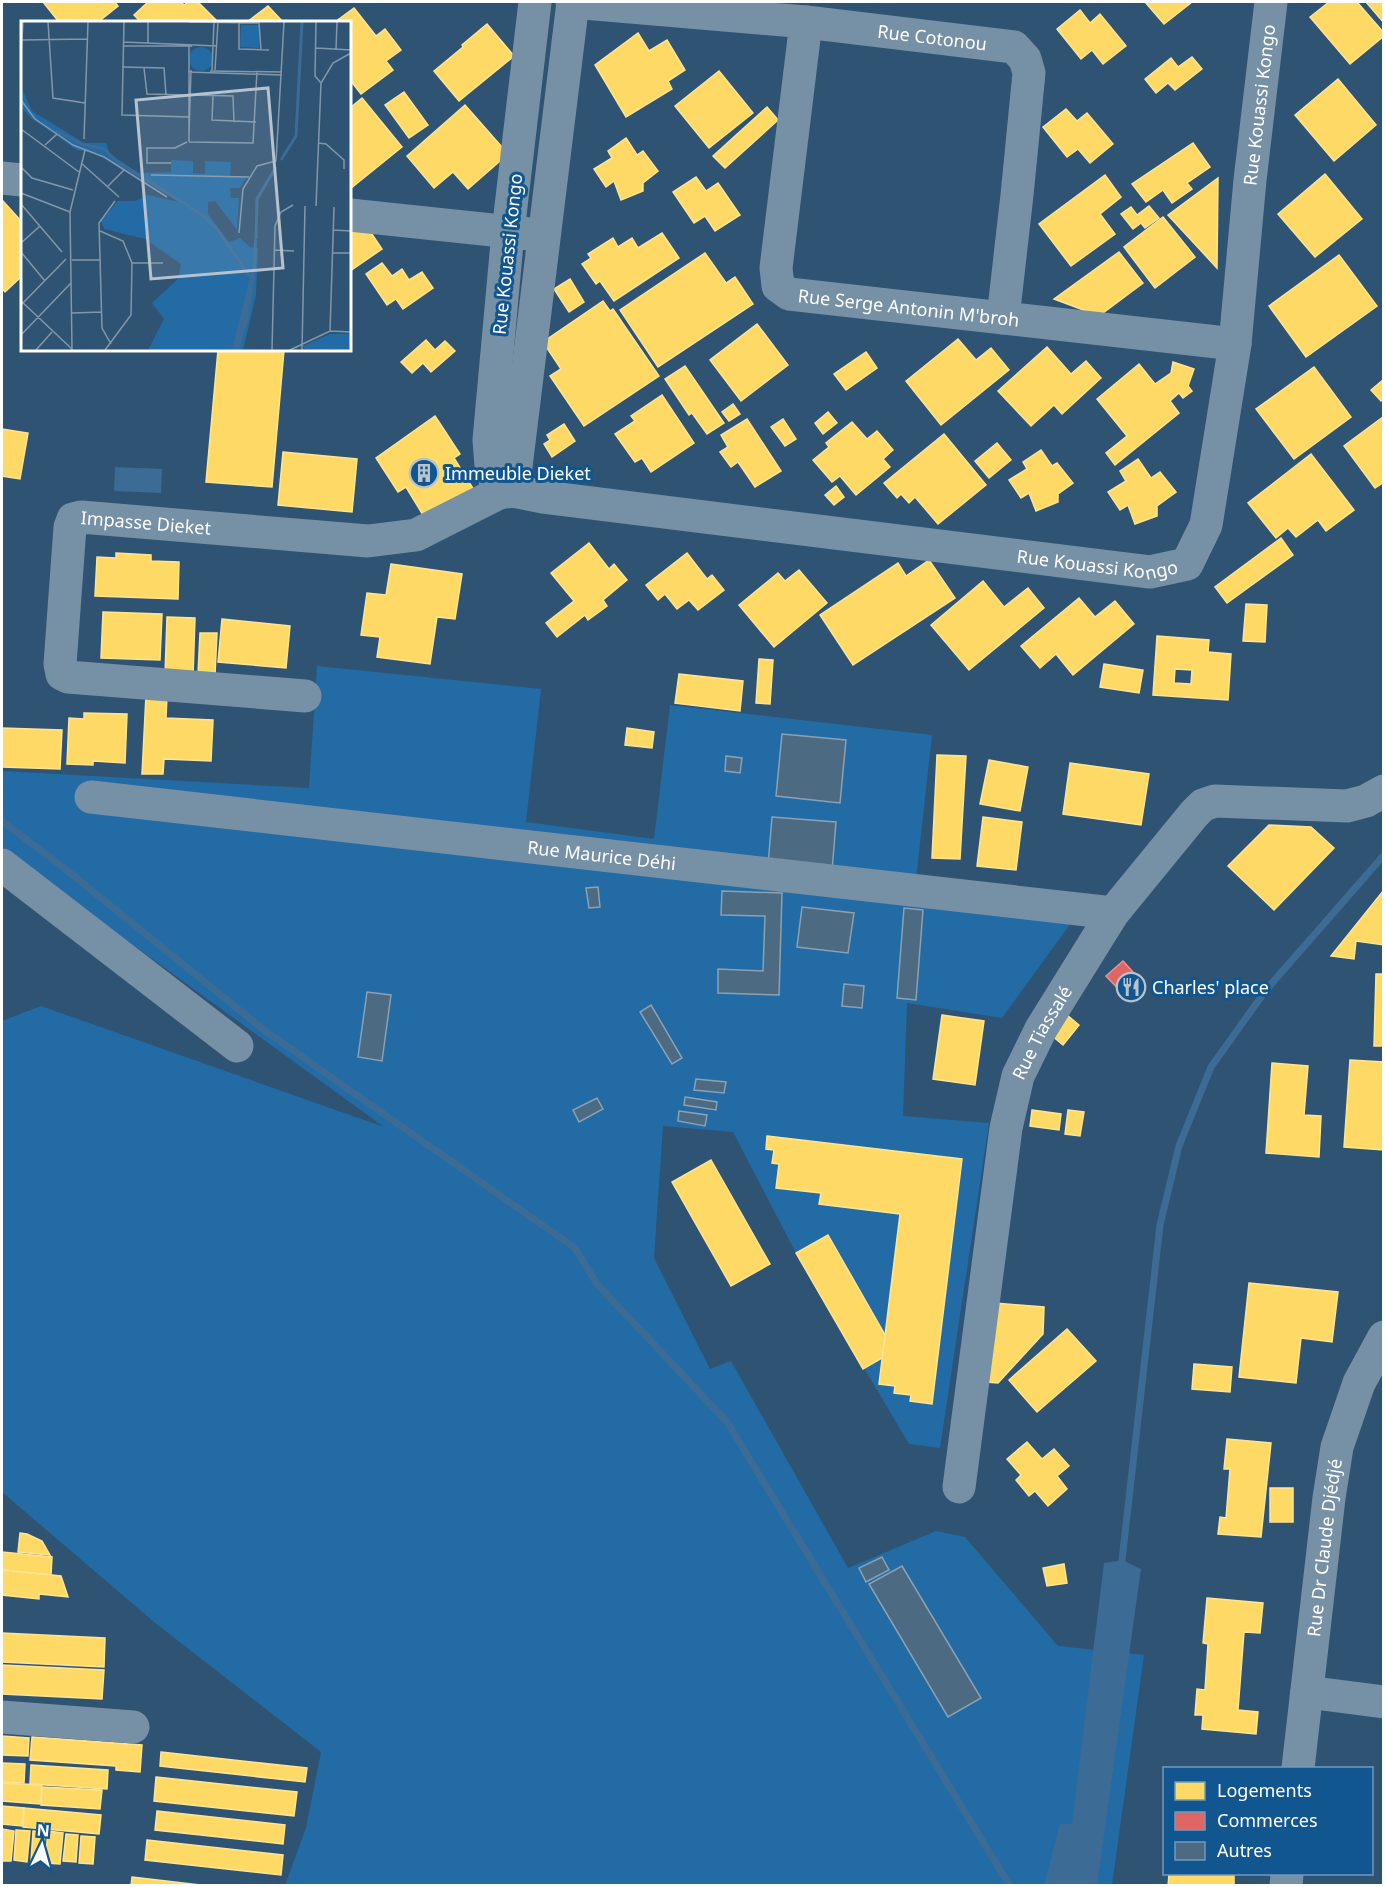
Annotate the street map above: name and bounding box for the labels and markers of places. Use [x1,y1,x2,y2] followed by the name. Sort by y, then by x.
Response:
[408,457,440,489] building icon: Immeuble Dieket
[445,461,591,485] place label: Immeuble Dieket
[1115,971,1147,1003] restaurant icon: Charles' place
[1152,975,1269,999] place label: Charles' place

